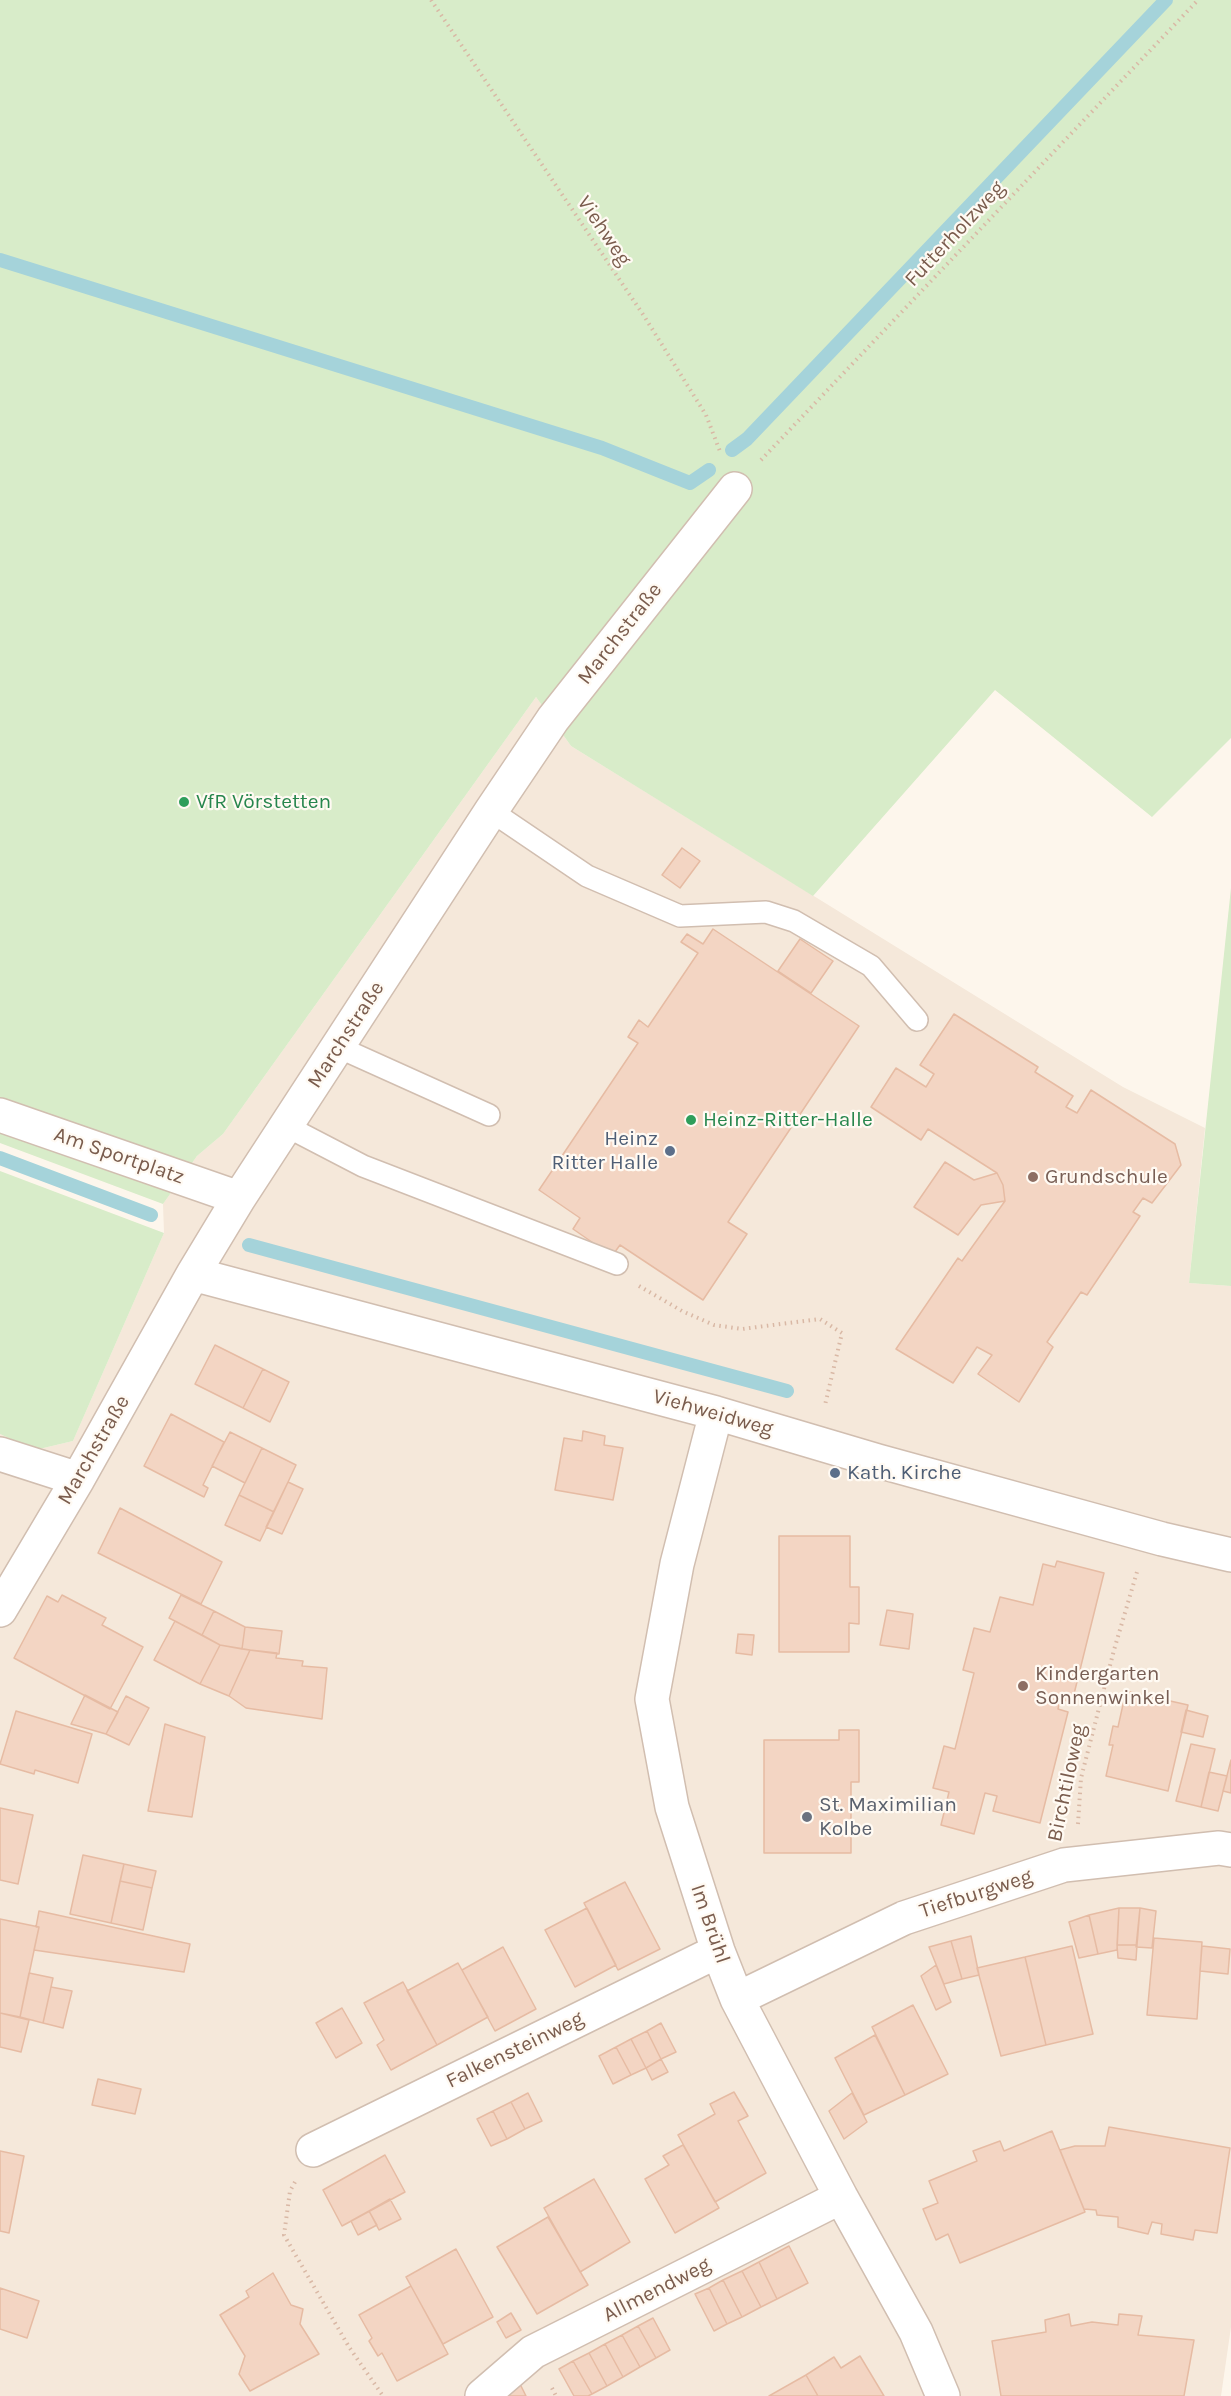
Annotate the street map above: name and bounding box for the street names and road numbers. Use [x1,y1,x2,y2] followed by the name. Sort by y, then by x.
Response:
[900,176,1010,292] street label: Futterholzweg
[571,191,637,271] street label: Viehweg
[572,578,668,690] street label: Marchstraße
[302,977,390,1093] street label: Marchstraße
[51,1122,187,1190] street label: Am Sportplatz
[650,1384,776,1442] street label: Viehweidweg
[53,1391,135,1509] street label: Marchstraße
[1042,1722,1092,1844] street label: Birchtiloweg
[917,1864,1035,1924] street label: Tiefburgweg
[685,1881,735,1967] street label: Im Brühl
[442,2006,588,2094] street label: Falkensteinweg
[599,2252,715,2328] street label: Allmendweg

